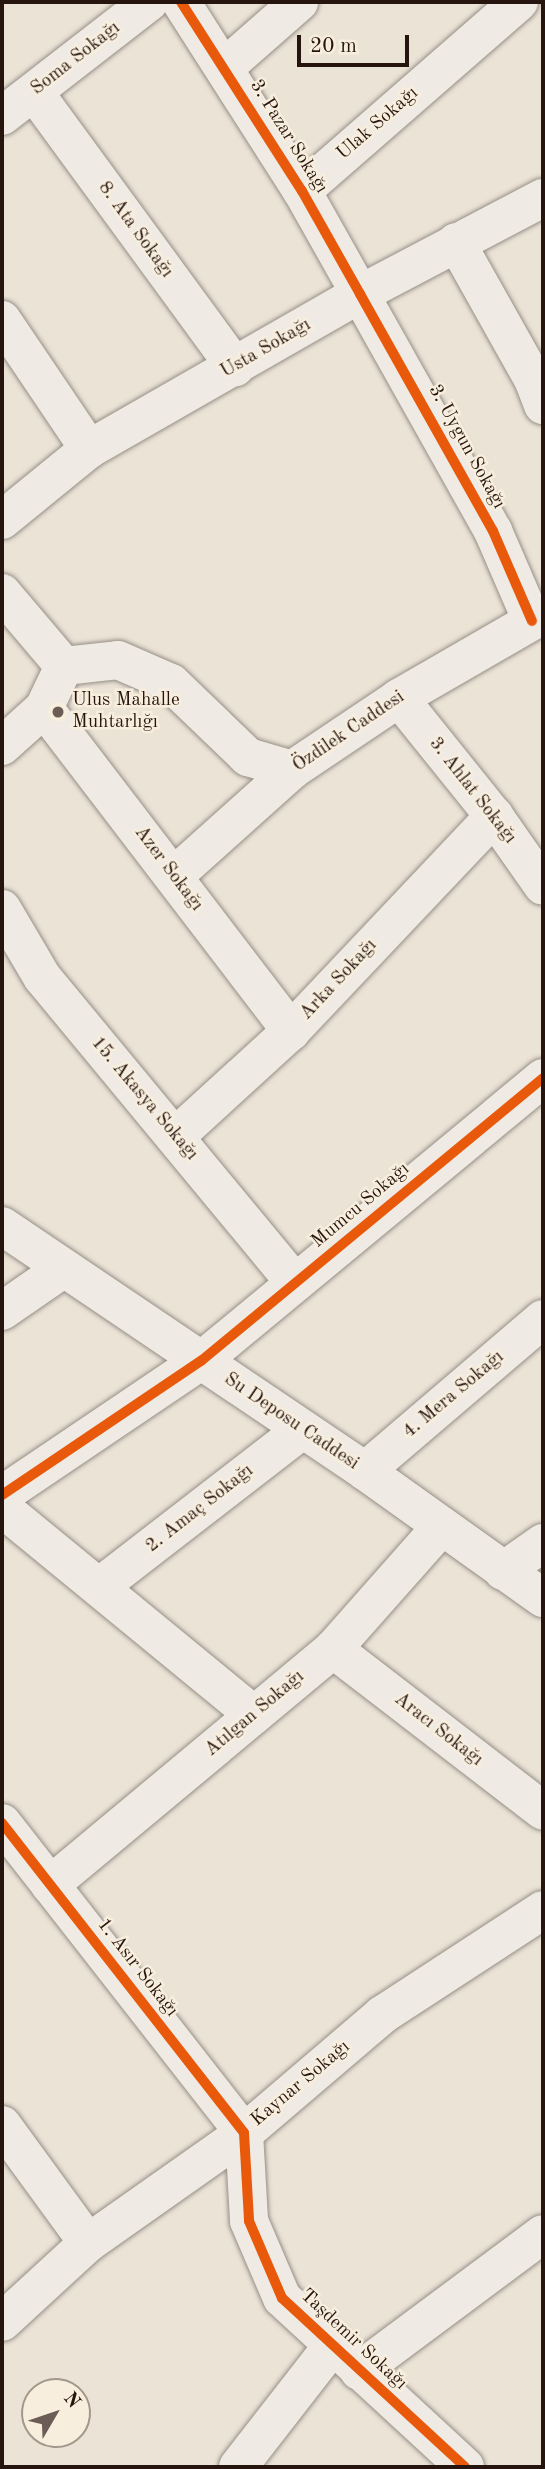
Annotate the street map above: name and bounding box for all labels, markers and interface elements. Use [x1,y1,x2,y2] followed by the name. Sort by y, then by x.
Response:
[27,17,125,101] street label: Soma Sokağı
[300,21,412,65] scale bar
[310,36,357,57] text: 20 m
[244,76,332,198] street label: 3. Pazar Sokağı
[333,82,423,166] street label: Ulak Sokağı
[92,177,178,283] street label: 8. Ata Sokağı
[217,314,315,384] street label: Usta Sokağı
[422,381,510,513] street label: 3. Uygun Sokağı
[289,686,409,778] street label: Özdilek Caddesi
[72,690,180,734] place label: Ulus Mahalle Muhtarlığı
[50,704,66,720] marker: Ulus Mahalle Muhtarlığı
[423,733,521,849] street label: 3. Ahlat Sokağı
[129,822,207,916] street label: Azer Sokağı
[296,935,382,1025] street label: Arka Sokağı
[86,1032,202,1166] street label: 15. Akasya Sokağı
[307,1158,415,1254] street label: Mumcu Sokağı
[399,1346,509,1444] street label: 4. Mera Sokağı
[219,1368,363,1476] street label: Su Deposu Caddesi
[142,1460,258,1558] street label: 2. Amaç Sokağı
[201,1666,309,1762] street label: Atılgan Sokağı
[389,1688,487,1772] street label: Aracı Sokağı
[92,1914,182,2022] street label: 1. Asır Sokağı
[247,2036,355,2132] street label: Kaynar Sokağı
[295,2285,411,2395] street label: Taşdemir Sokağı
[21,2378,91,2448] north arrow
[59,2389,83,2412] text: N

